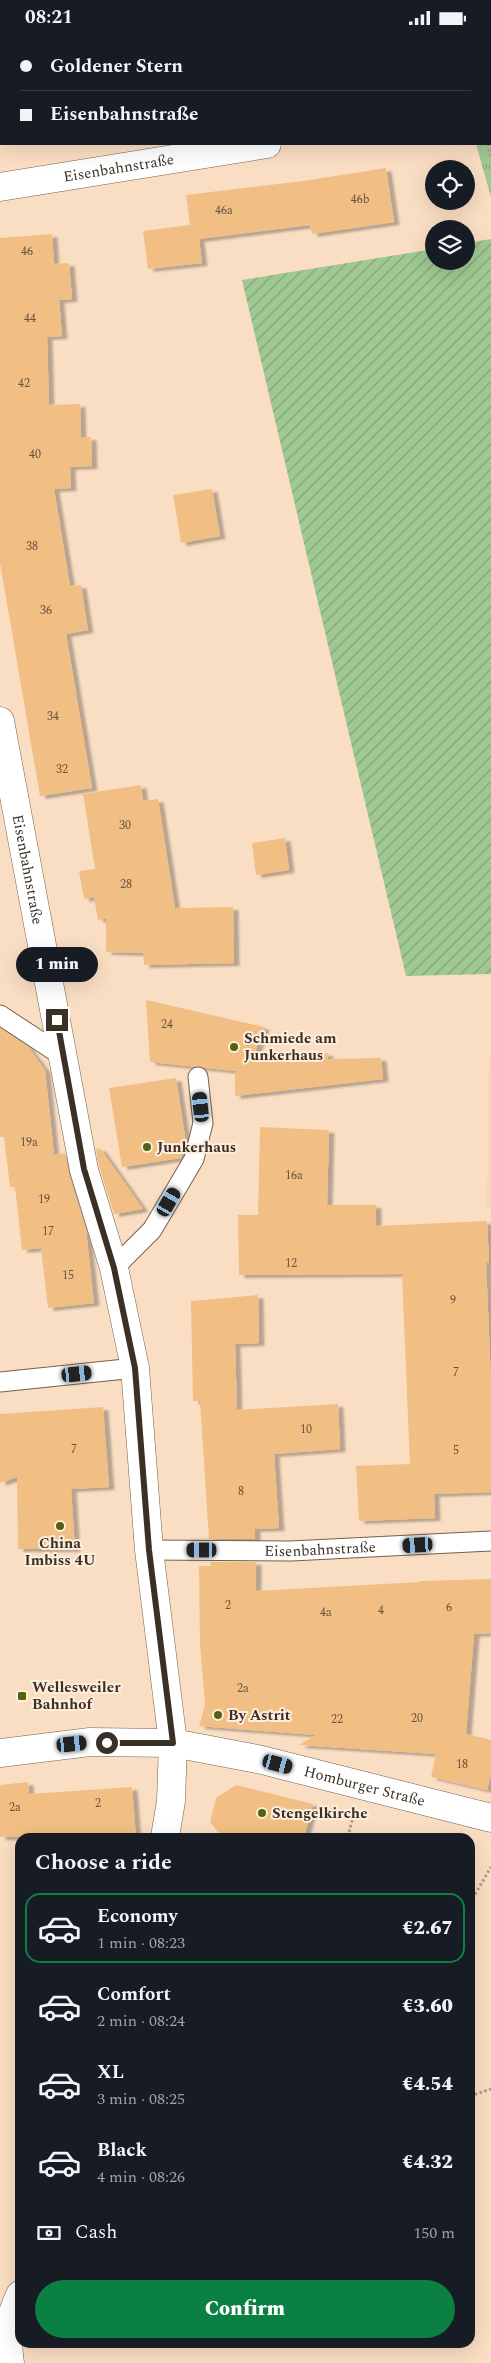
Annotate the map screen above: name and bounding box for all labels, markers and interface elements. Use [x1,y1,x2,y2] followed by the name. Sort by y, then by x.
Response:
[25,3,73,32] text: 08:21
[50,52,183,81] text: Goldener Stern
[50,100,199,129] text: Eisenbahnstraße
[62,148,175,188] street label: Eisenbahnstraße
[425,160,475,270] map controls
[425,160,475,210] button: locate
[351,190,370,209] house number: 46b
[215,201,233,220] house number: 46a
[425,220,475,270] button: layers
[21,242,33,261] house number: 46
[24,309,36,328] house number: 44
[18,374,30,393] house number: 42
[29,445,41,464] house number: 40
[26,537,38,556] house number: 38
[40,601,52,620] house number: 36
[47,707,59,726] house number: 34
[56,760,68,779] house number: 32
[6,812,49,926] street label: Eisenbahnstraße
[119,816,131,835] house number: 30
[120,875,132,894] house number: 28
[16,947,98,983] callout: 1 min
[35,952,79,976] text: 1 min
[46,1009,68,1031] route end
[161,1015,173,1034] house number: 24
[244,1027,337,1067] place label: Schmiede am Junkerhaus
[228,1041,240,1053] marker: Schmiede am Junkerhaus
[191,1091,210,1123] car
[20,1133,38,1152] house number: 19a
[157,1136,236,1159] place label: Junkerhaus
[141,1141,153,1153] marker: Junkerhaus
[285,1166,303,1185] house number: 16a
[155,1185,182,1219] car
[38,1190,50,1209] house number: 19
[42,1222,54,1241] house number: 17
[285,1254,297,1273] house number: 12
[62,1266,74,1285] house number: 15
[450,1291,456,1310] house number: 9
[453,1363,459,1382] house number: 7
[61,1365,92,1383] car
[300,1420,312,1439] house number: 10
[71,1440,77,1459] house number: 7
[453,1441,459,1460] house number: 5
[238,1482,244,1501] house number: 8
[54,1520,66,1532] marker: China Imbiss 4U
[25,1532,95,1572] place label: China Imbiss 4U
[264,1535,376,1563] street label: Eisenbahnstraße
[402,1537,433,1553] car
[187,1543,217,1558] car
[225,1596,231,1615] house number: 2
[446,1598,452,1617] house number: 6
[378,1601,384,1620] house number: 4
[320,1603,332,1622] house number: 4a
[32,1676,121,1716] place label: Wellesweiler Bahnhof
[237,1679,249,1698] house number: 2a
[16,1690,28,1702] marker: Wellesweiler Bahnhof
[228,1704,291,1727] place label: By Astrit
[212,1709,224,1721] marker: By Astrit
[411,1709,423,1728] house number: 20
[331,1710,343,1729] house number: 22
[96,1732,118,1754] route start
[56,1735,87,1753] car
[261,1753,294,1775] car
[456,1755,468,1774] house number: 18
[301,1760,428,1812] street label: Homburger Straße
[95,1794,101,1813] house number: 2
[9,1798,21,1817] house number: 2a
[272,1802,368,1825] place label: Stengelkirche
[256,1807,268,1819] marker: Stengelkirche
[35,1846,172,1879] text: Choose a ride
[97,1902,178,1931] text: Economy
[37,1906,82,1951] icon: car
[402,1914,453,1943] text: €2.67
[97,1931,185,1955] text: 1 min · 08:23
[97,1980,171,2009] text: Comfort
[37,1984,82,2029] icon: car
[402,1992,453,2021] text: €3.60
[97,2009,185,2033] text: 2 min · 08:24
[97,2058,124,2087] text: XL
[37,2062,82,2107] icon: car
[402,2070,453,2099] text: €4.54
[97,2087,185,2111] text: 3 min · 08:25
[97,2136,147,2165] text: Black
[37,2140,82,2185] icon: car
[402,2148,453,2177] text: €4.32
[97,2165,185,2189] text: 4 min · 08:26
[75,2218,117,2247] text: Cash
[35,2219,63,2247] icon: cash
[413,2221,455,2245] text: 150 m
[35,2280,455,2338] button: Confirm

